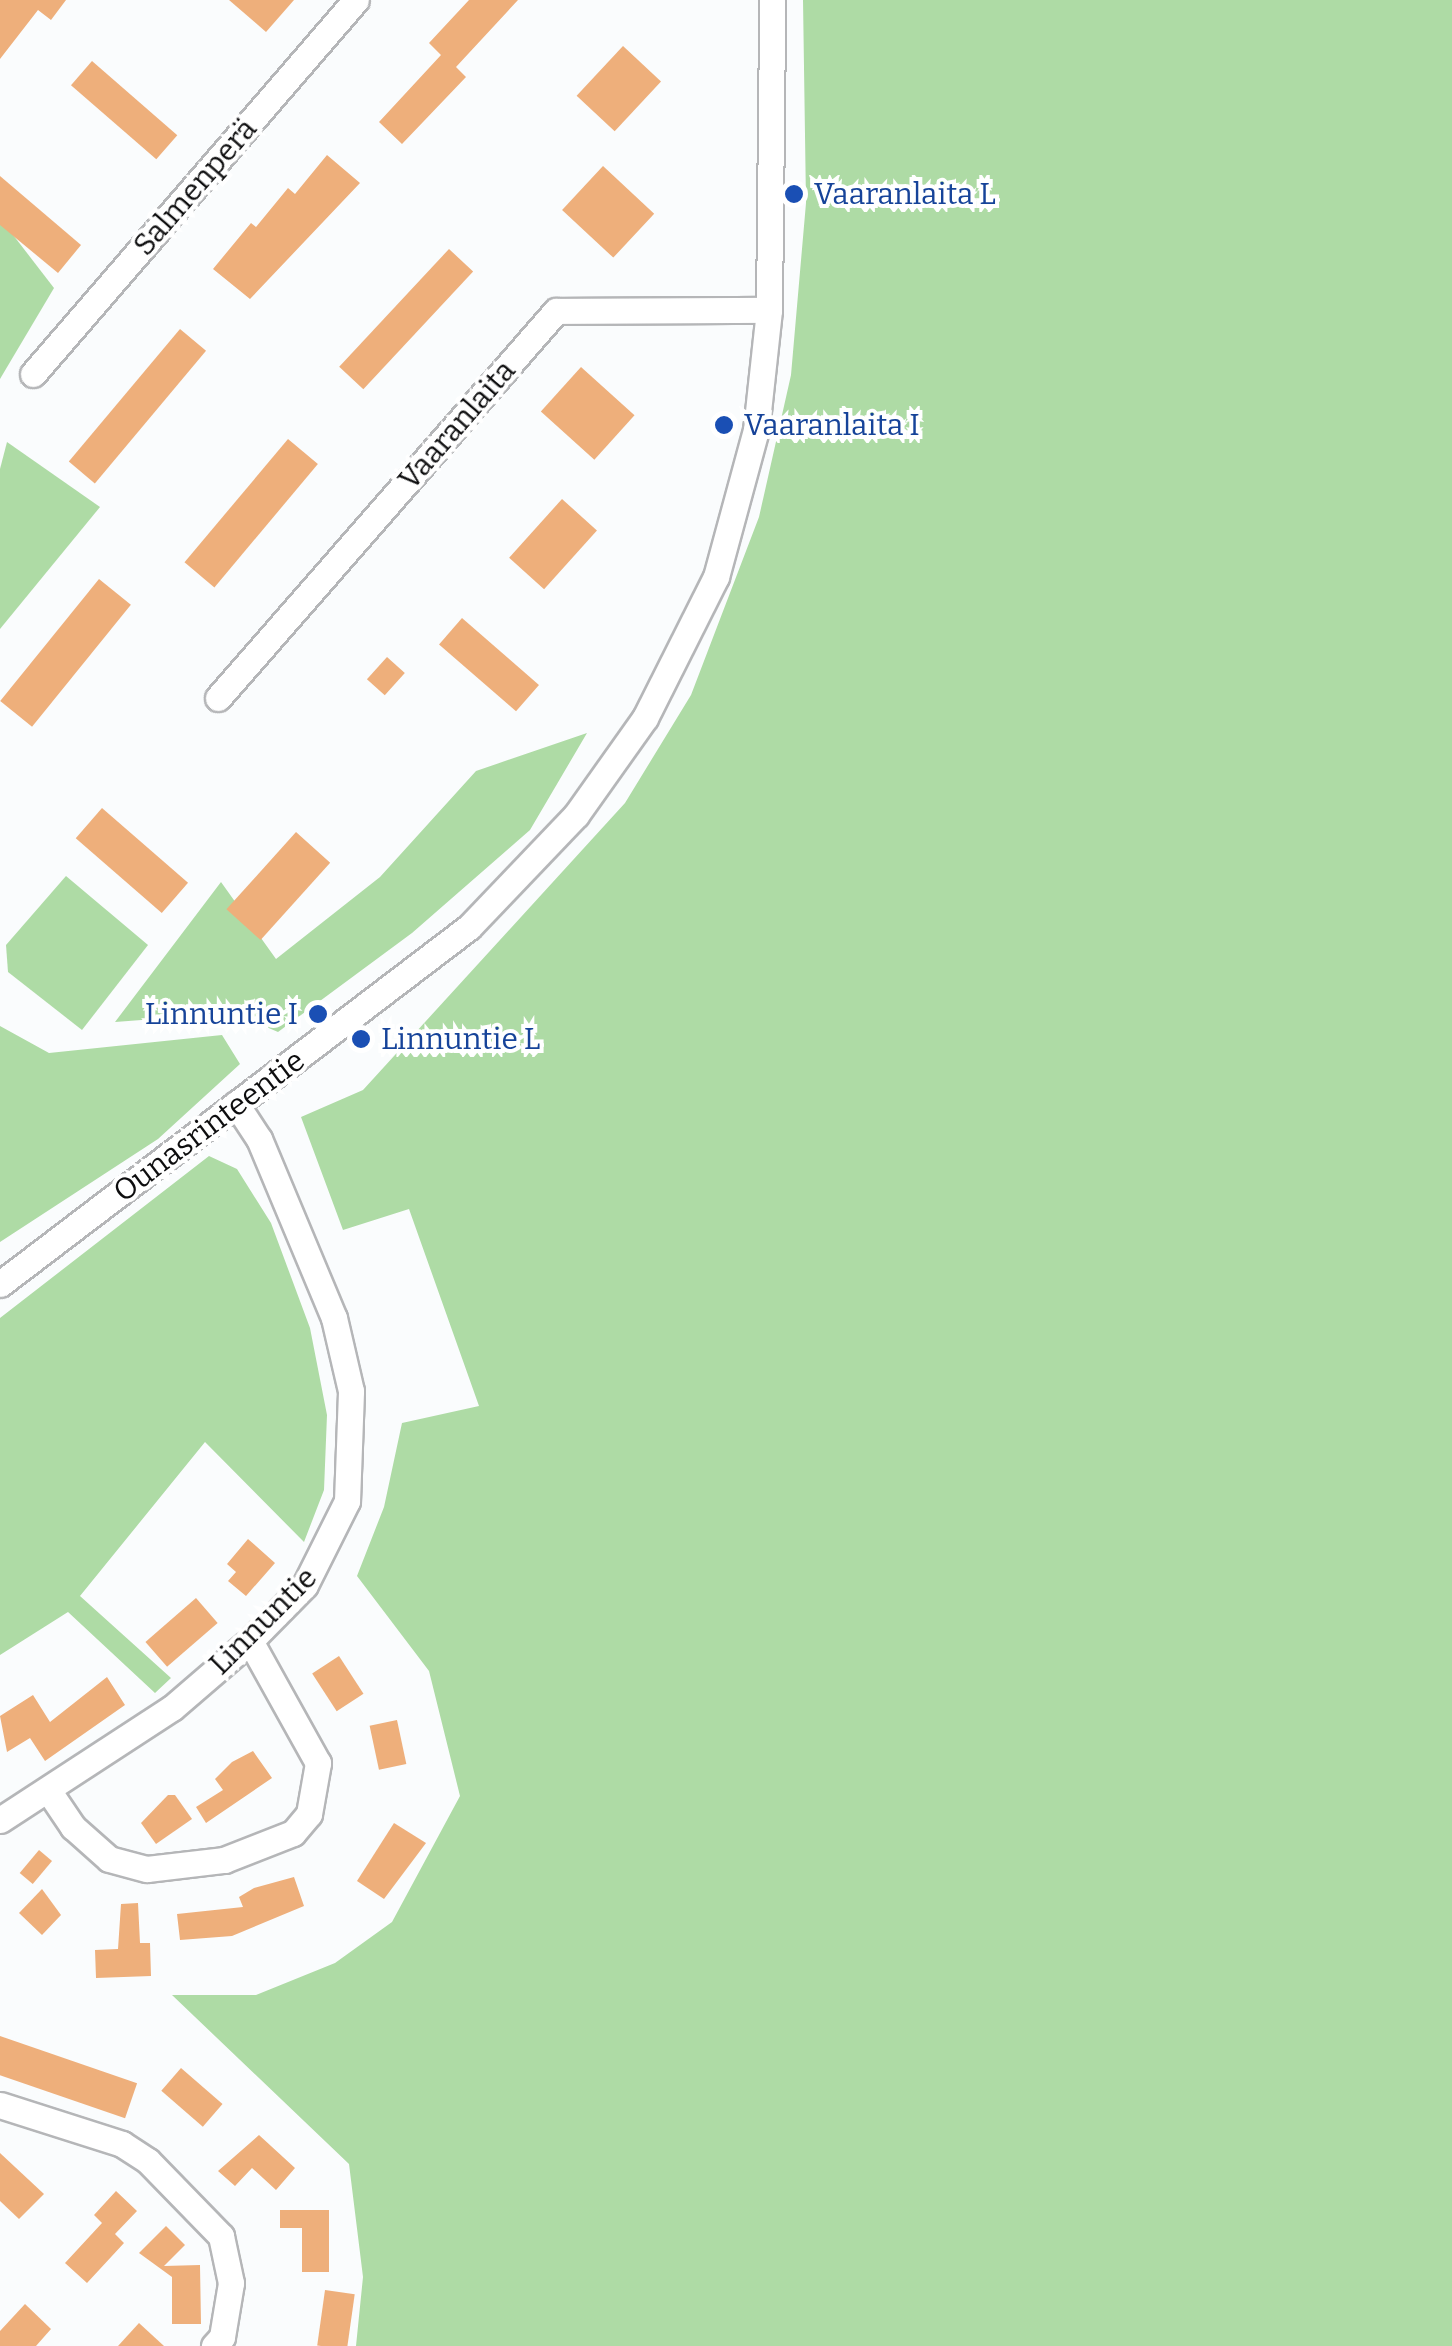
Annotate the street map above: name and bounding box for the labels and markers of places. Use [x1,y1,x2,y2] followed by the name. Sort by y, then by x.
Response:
[814,176,996,212] place label: Vaaranlaita L
[783,183,805,205] marker: Vaaranlaita L
[744,407,920,443] place label: Vaaranlaita I
[713,414,735,436] marker: Vaaranlaita I
[145,996,298,1032] place label: Linnuntie I
[307,1003,329,1025] marker: Linnuntie I
[381,1021,540,1057] place label: Linnuntie L
[350,1028,372,1050] marker: Linnuntie L

